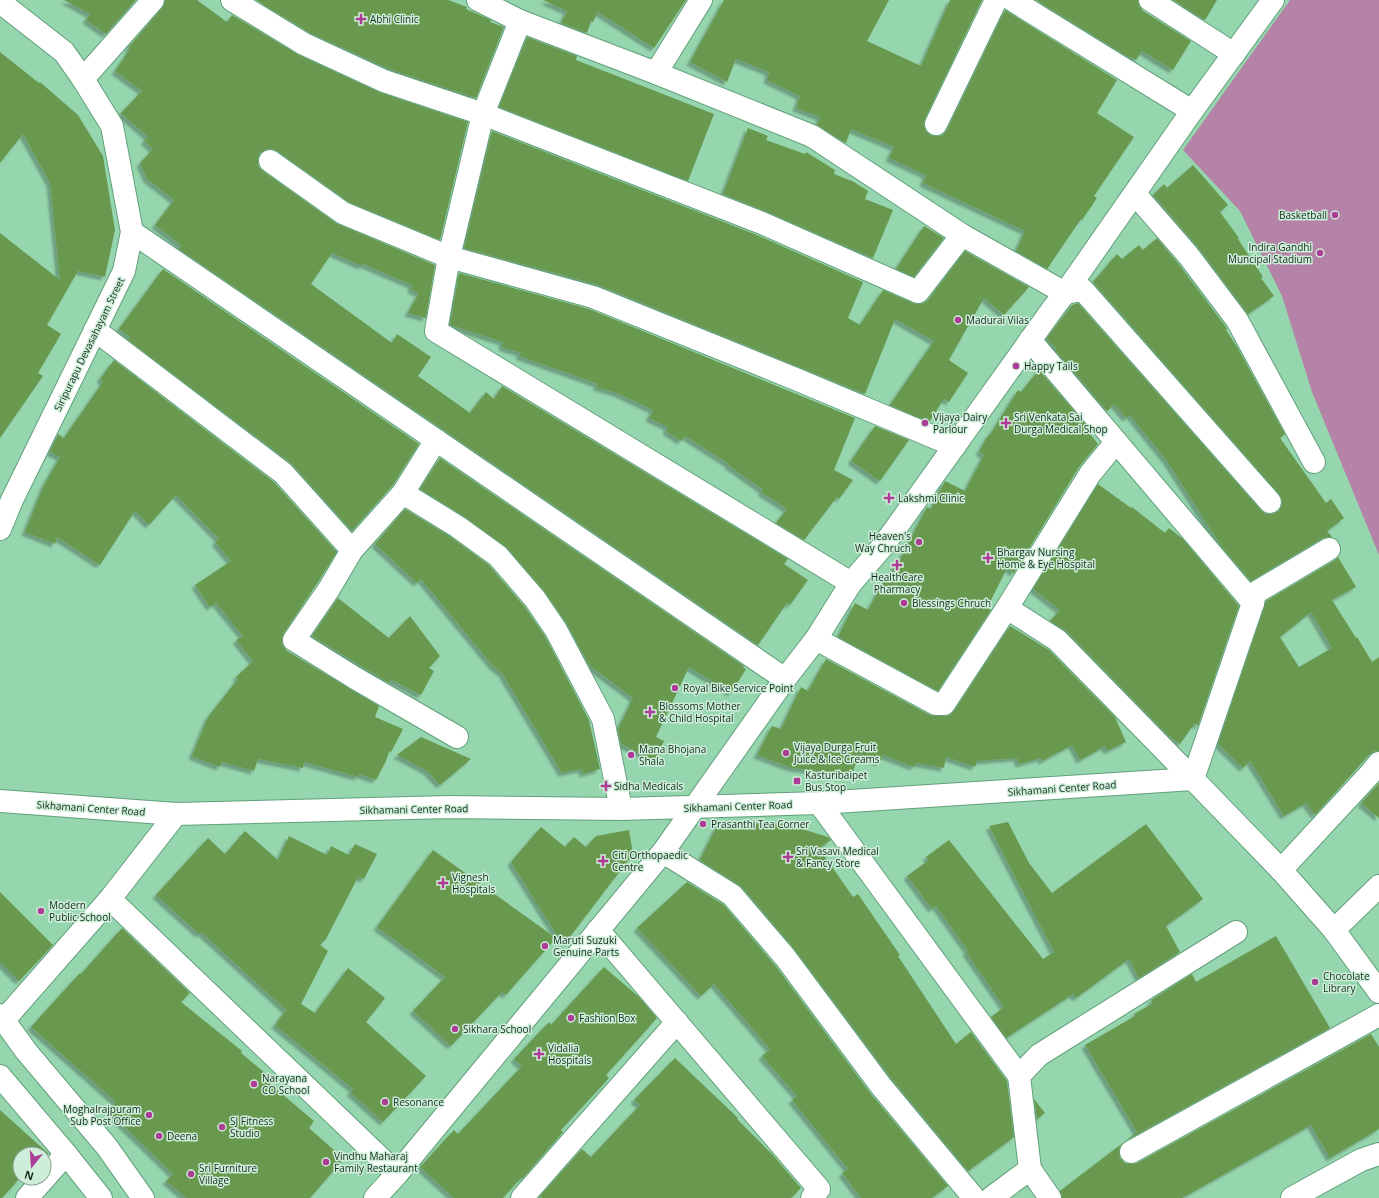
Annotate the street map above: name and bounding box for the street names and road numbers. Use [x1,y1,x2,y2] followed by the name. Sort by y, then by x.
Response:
[50,274,128,413] street label: Siripurapu Devasahayam Street
[1007,777,1117,799] street label: Sikhamani Center Road
[36,797,146,819] street label: Sikhamani Center Road
[683,797,793,815] street label: Sikhamani Center Road
[359,801,469,817] street label: Sikhamani Center Road

